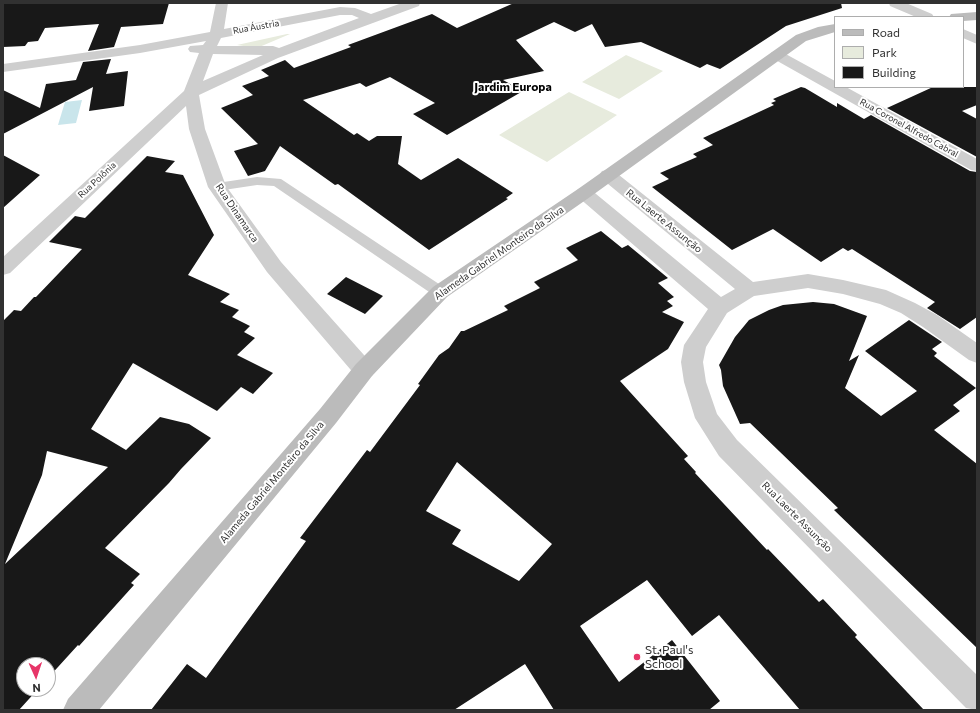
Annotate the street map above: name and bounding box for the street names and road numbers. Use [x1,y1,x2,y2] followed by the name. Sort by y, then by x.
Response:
[232,18,280,36] street label: Rua Áustria
[858,96,960,160] street label: Rua Coronel Alfredo Cabral
[76,160,118,200] street label: Rua Polônia
[213,181,261,245] street label: Rua Dinamarca
[624,187,704,255] street label: Rua Laerte Assunção
[432,204,566,302] street label: Alameda Gabriel Monteiro da Silva
[217,419,327,545] street label: Alameda Gabriel Monteiro da Silva
[759,479,835,555] street label: Rua Laerte Assunção

